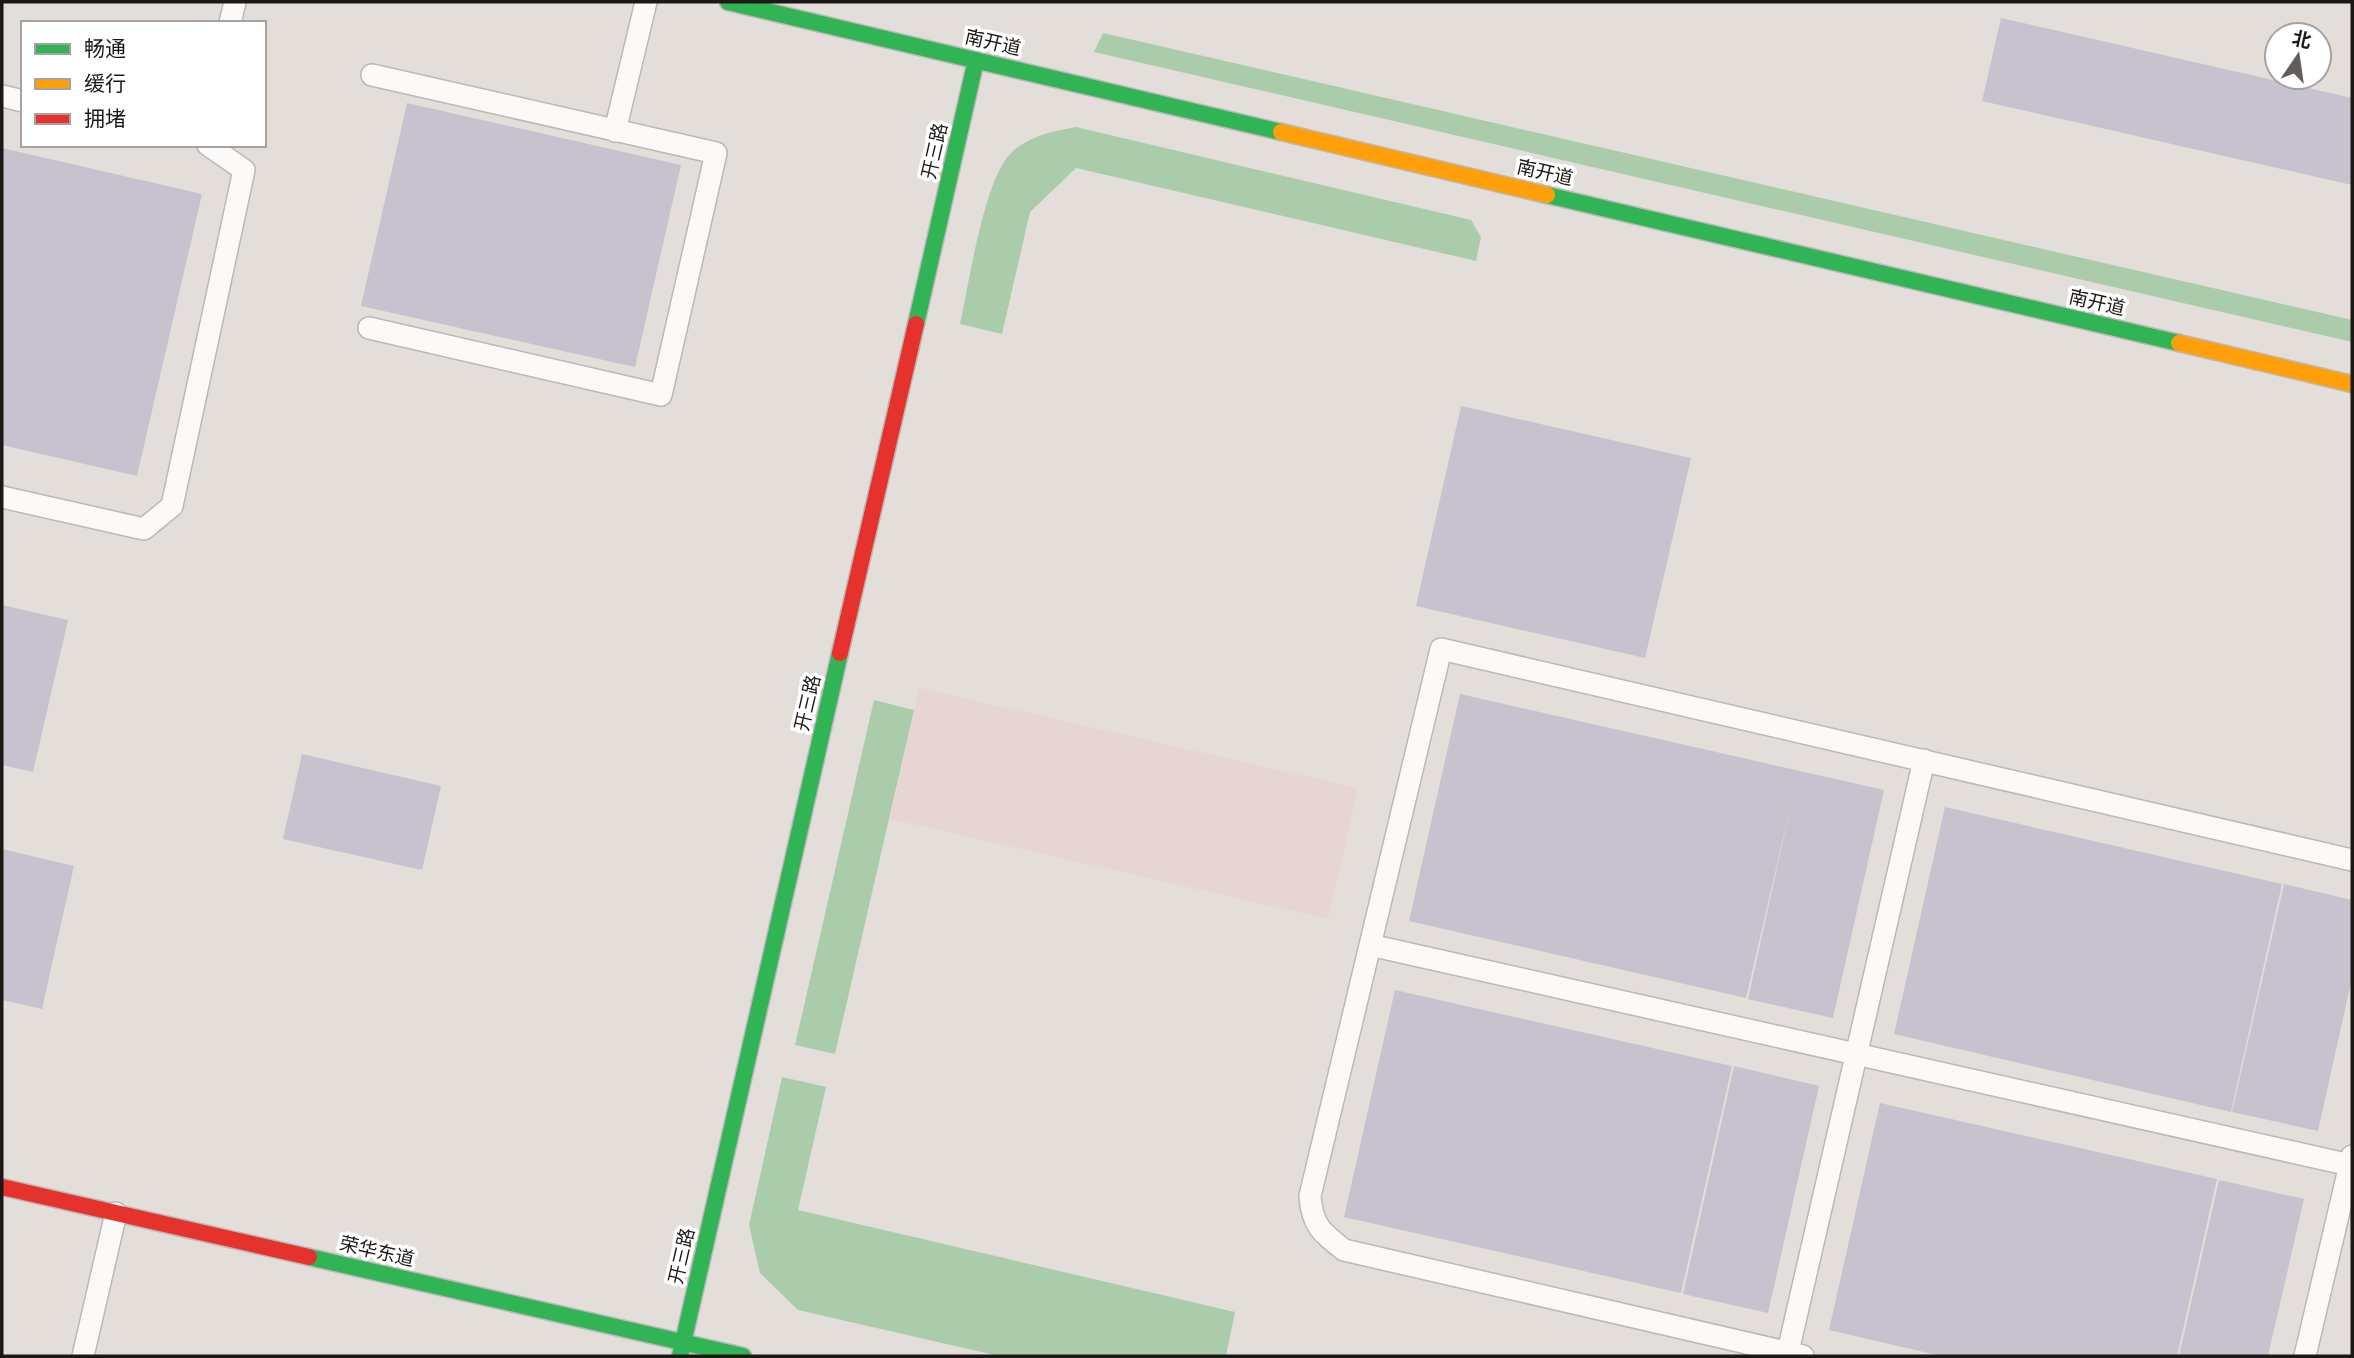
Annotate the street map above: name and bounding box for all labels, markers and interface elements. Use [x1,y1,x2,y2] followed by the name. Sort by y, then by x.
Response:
[21,21,266,147] legend
[2263,21,2333,91] north arrow
[963,25,1023,60] street label: 南开道
[2290,27,2314,53] text: 北
[84,37,126,61] text: 畅通
[84,72,126,96] text: 缓行
[84,107,126,131] text: 拥堵
[917,121,952,181] street label: 开三路
[1515,155,1575,190] street label: 南开道
[2067,285,2127,320] street label: 南开道
[790,673,825,733] street label: 开三路
[664,1226,699,1286] street label: 开三路
[337,1232,417,1271] street label: 荣华东道

